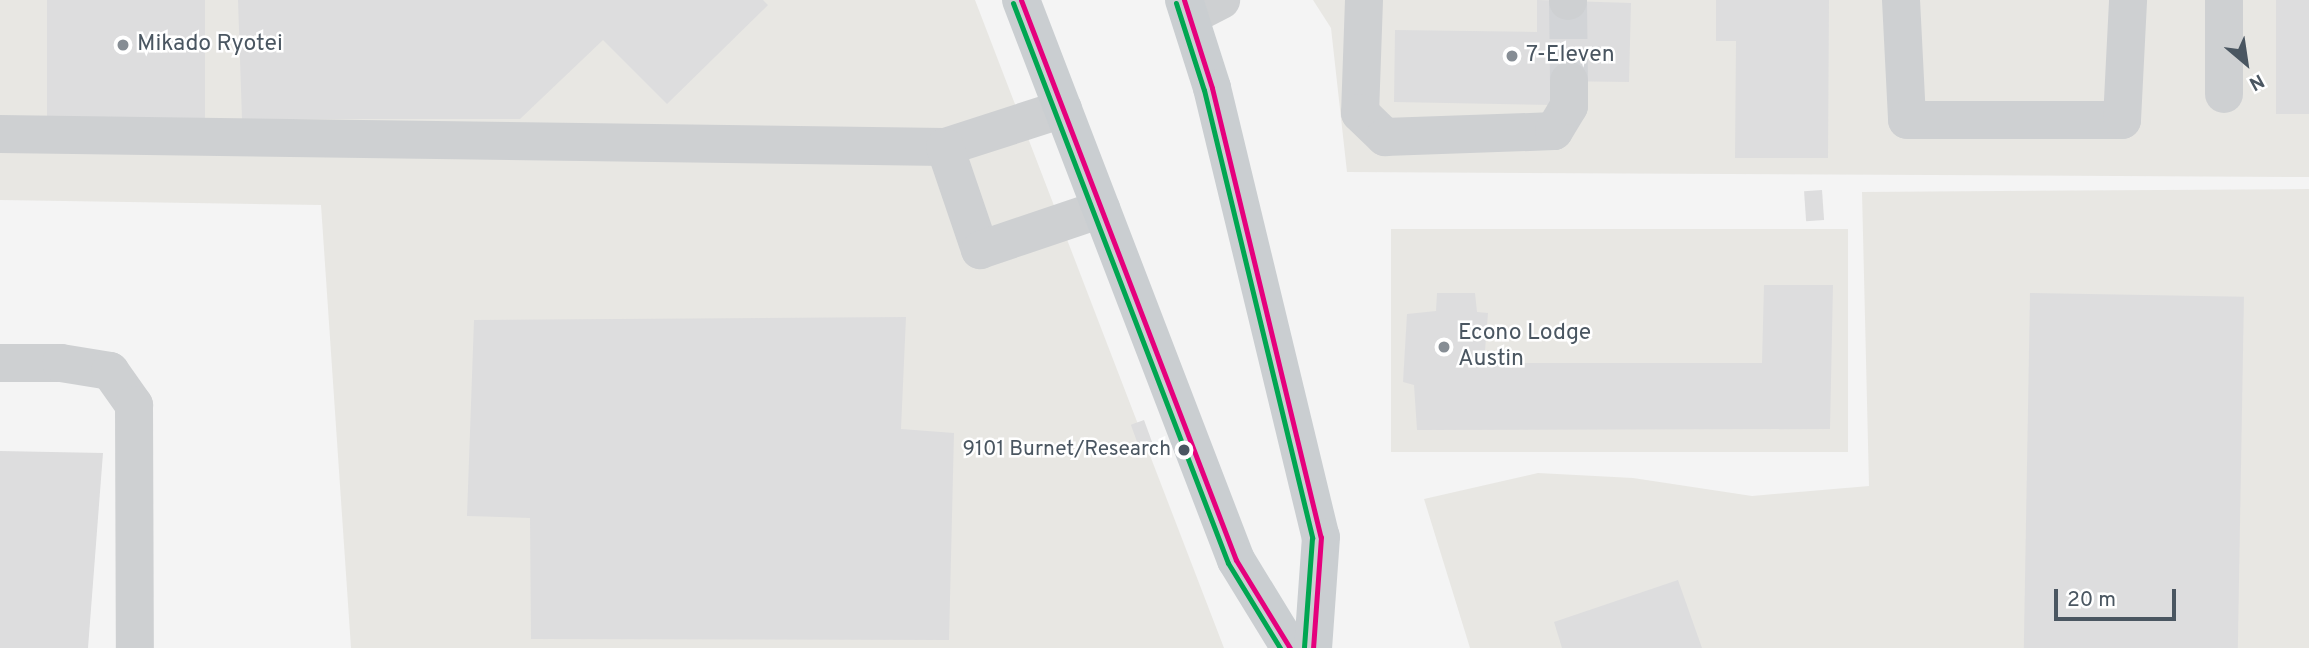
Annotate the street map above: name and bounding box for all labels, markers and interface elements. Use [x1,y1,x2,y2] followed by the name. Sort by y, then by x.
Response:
[2211,28,2281,98] north arrow
[137,31,283,59] place label: Mikado Ryotei
[115,37,131,53] marker: Mikado Ryotei
[1526,42,1615,70] place label: 7-Eleven
[1504,48,1520,64] marker: 7-Eleven
[2244,68,2268,95] text: N
[1458,320,1591,374] place label: Econo Lodge Austin
[1436,339,1452,355] marker: Econo Lodge Austin
[963,437,1171,463] place label: 9101 Burnet/Research
[1177,443,1191,457] marker: 9101 Burnet/Research
[2057,574,2180,618] scale bar
[2067,587,2116,614] text: 20 m

